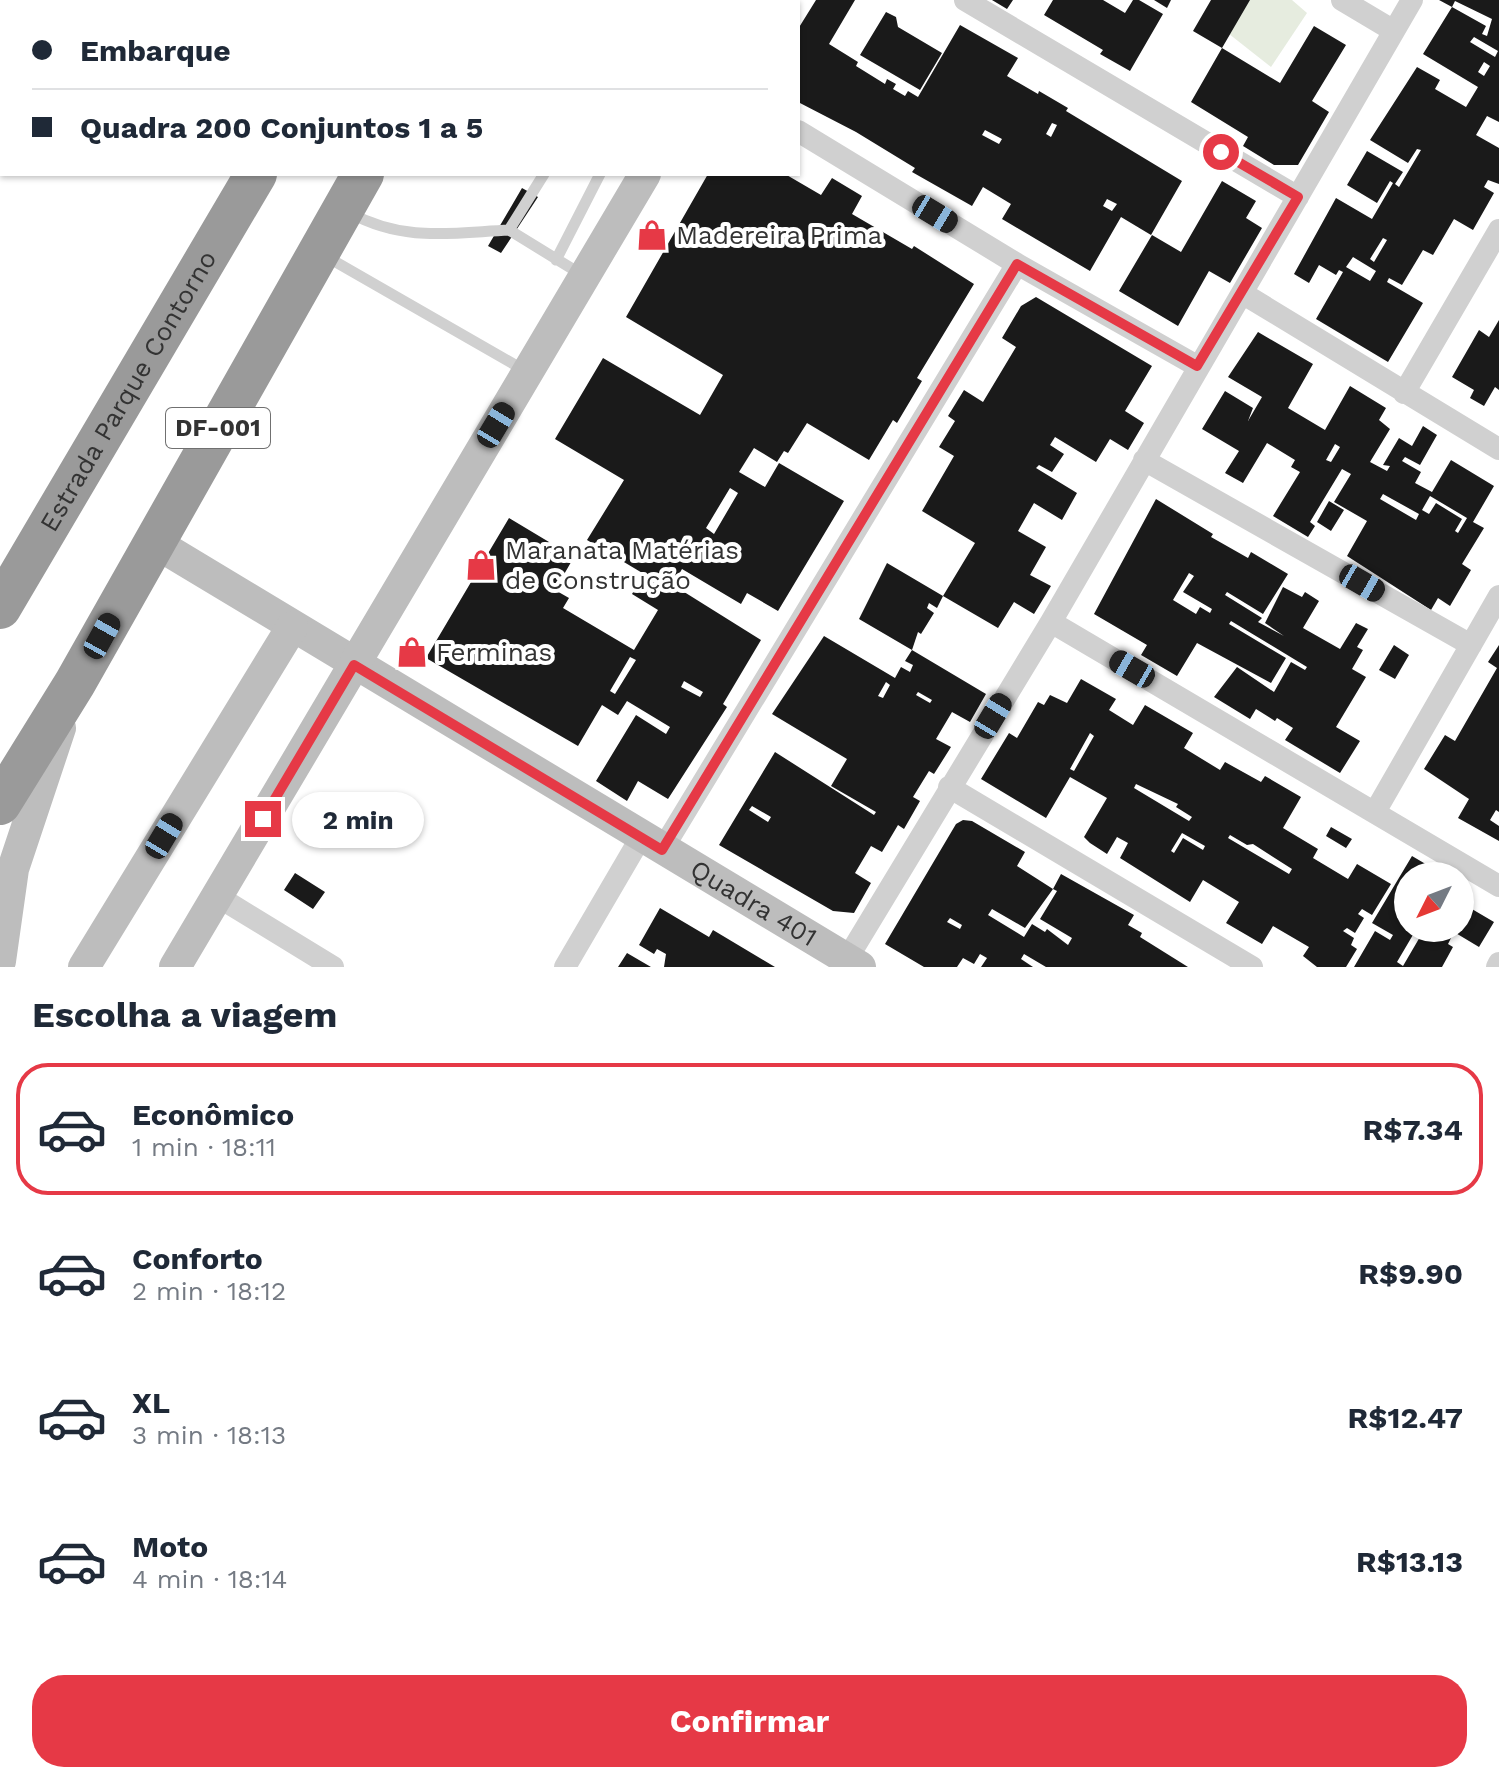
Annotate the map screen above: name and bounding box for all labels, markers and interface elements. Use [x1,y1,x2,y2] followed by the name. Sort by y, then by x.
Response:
[80,33,231,68] text: Embarque
[80,110,483,145] text: Quadra 200 Conjuntos 1 a 5
[1203,134,1239,170] route start
[908,191,962,237] car
[635,218,669,252] shop icon: Madereira Prima
[676,220,883,250] place label: Madereira Prima
[34,245,222,537] street label: Estrada Parque Contorno
[473,398,519,452] car
[166,408,270,448] road number: DF-001
[505,535,739,595] place label: Maranata Matérias de Construção
[464,548,498,582] shop icon: Maranata Matérias de Construção
[1335,561,1389,605] car
[80,609,124,663] car
[395,635,429,669] shop icon: Ferminas
[436,637,552,667] place label: Ferminas
[1105,647,1159,691] car
[970,689,1016,743] car
[291,791,423,847] callout: 2 min
[245,801,281,837] route end
[322,805,394,835] text: 2 min
[141,809,187,863] car
[685,854,822,952] street label: Quadra 401
[1394,862,1474,942] north arrow
[1394,862,1474,942] map controls
[32,994,337,1036] text: Escolha a viagem
[36,1093,108,1165] icon: car
[132,1097,294,1132] text: Econômico
[1363,1112,1463,1147] text: R$7.34
[132,1132,276,1162] text: 1 min · 18:11
[36,1237,108,1309] icon: car
[132,1241,263,1276] text: Conforto
[1358,1256,1463,1291] text: R$9.90
[132,1276,286,1306] text: 2 min · 18:12
[36,1381,108,1453] icon: car
[132,1385,170,1420] text: XL
[1348,1400,1463,1435] text: R$12.47
[132,1420,286,1450] text: 3 min · 18:13
[36,1525,108,1597] icon: car
[132,1529,208,1564] text: Moto
[1356,1544,1463,1579] text: R$13.13
[132,1564,288,1594] text: 4 min · 18:14
[32,1675,1467,1767] button: Confirmar

